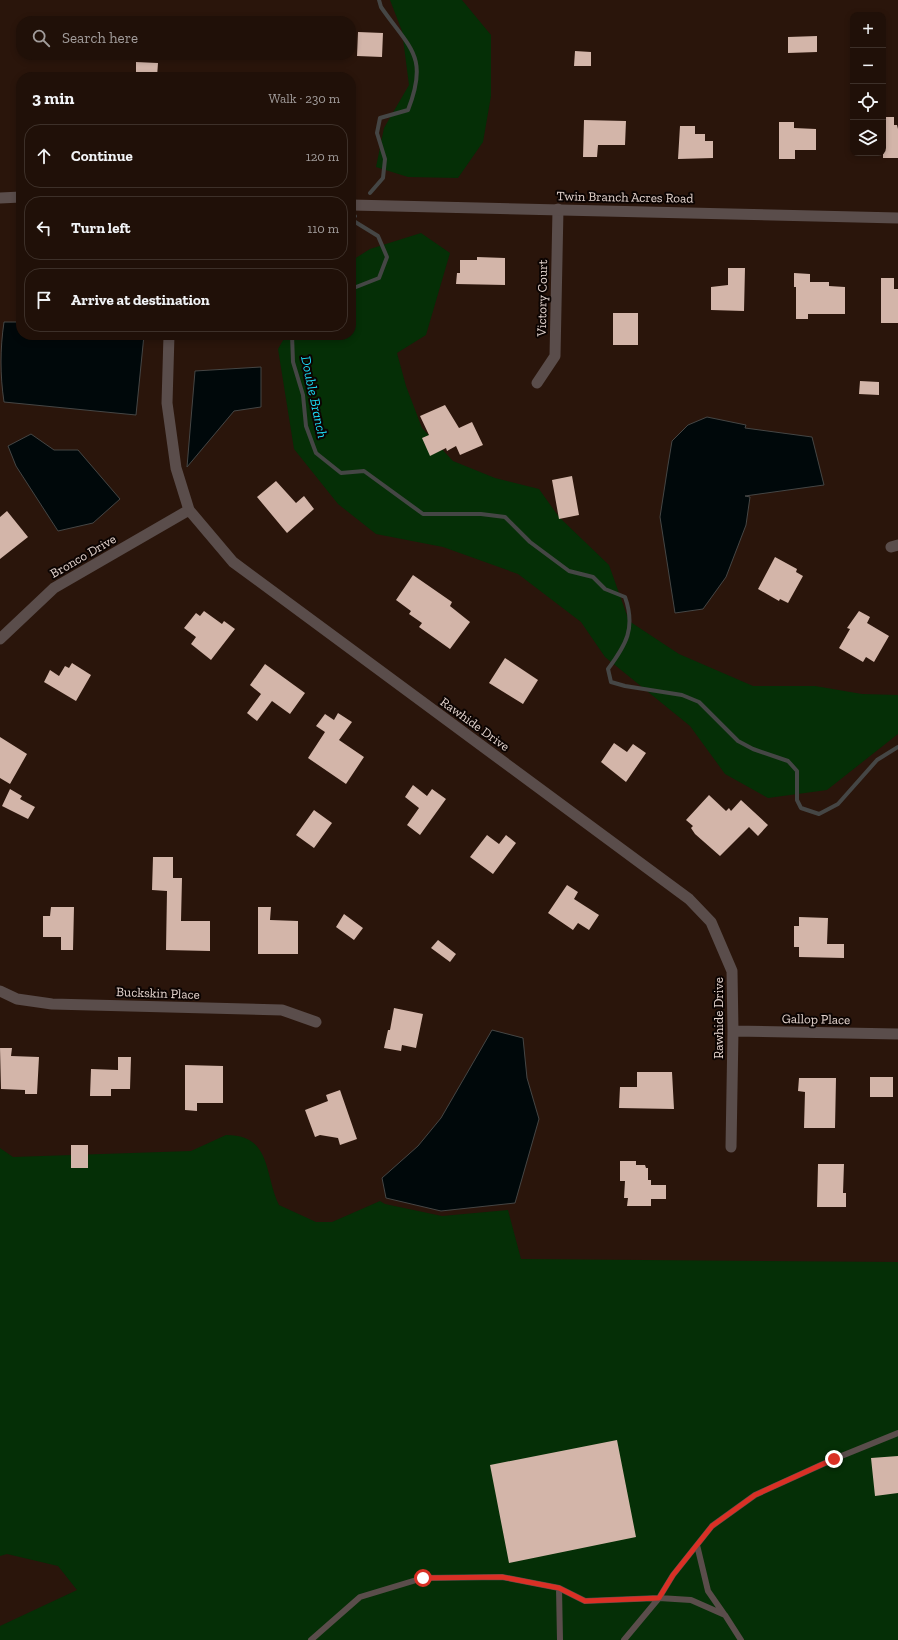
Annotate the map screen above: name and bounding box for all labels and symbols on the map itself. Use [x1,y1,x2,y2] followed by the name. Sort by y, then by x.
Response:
[556,188,694,206] street label: Twin Branch Acres Road
[534,259,550,337] street label: Victory Court
[297,354,331,440] water label: Double Branch
[47,531,119,581] street label: Bronco Drive
[438,694,512,754] street label: Rawhide Drive
[711,977,726,1059] street label: Rawhide Drive
[116,984,200,1002] street label: Buckskin Place
[782,1011,850,1027] street label: Gallop Place
[825,1450,843,1468] route end
[414,1569,432,1587] route start

